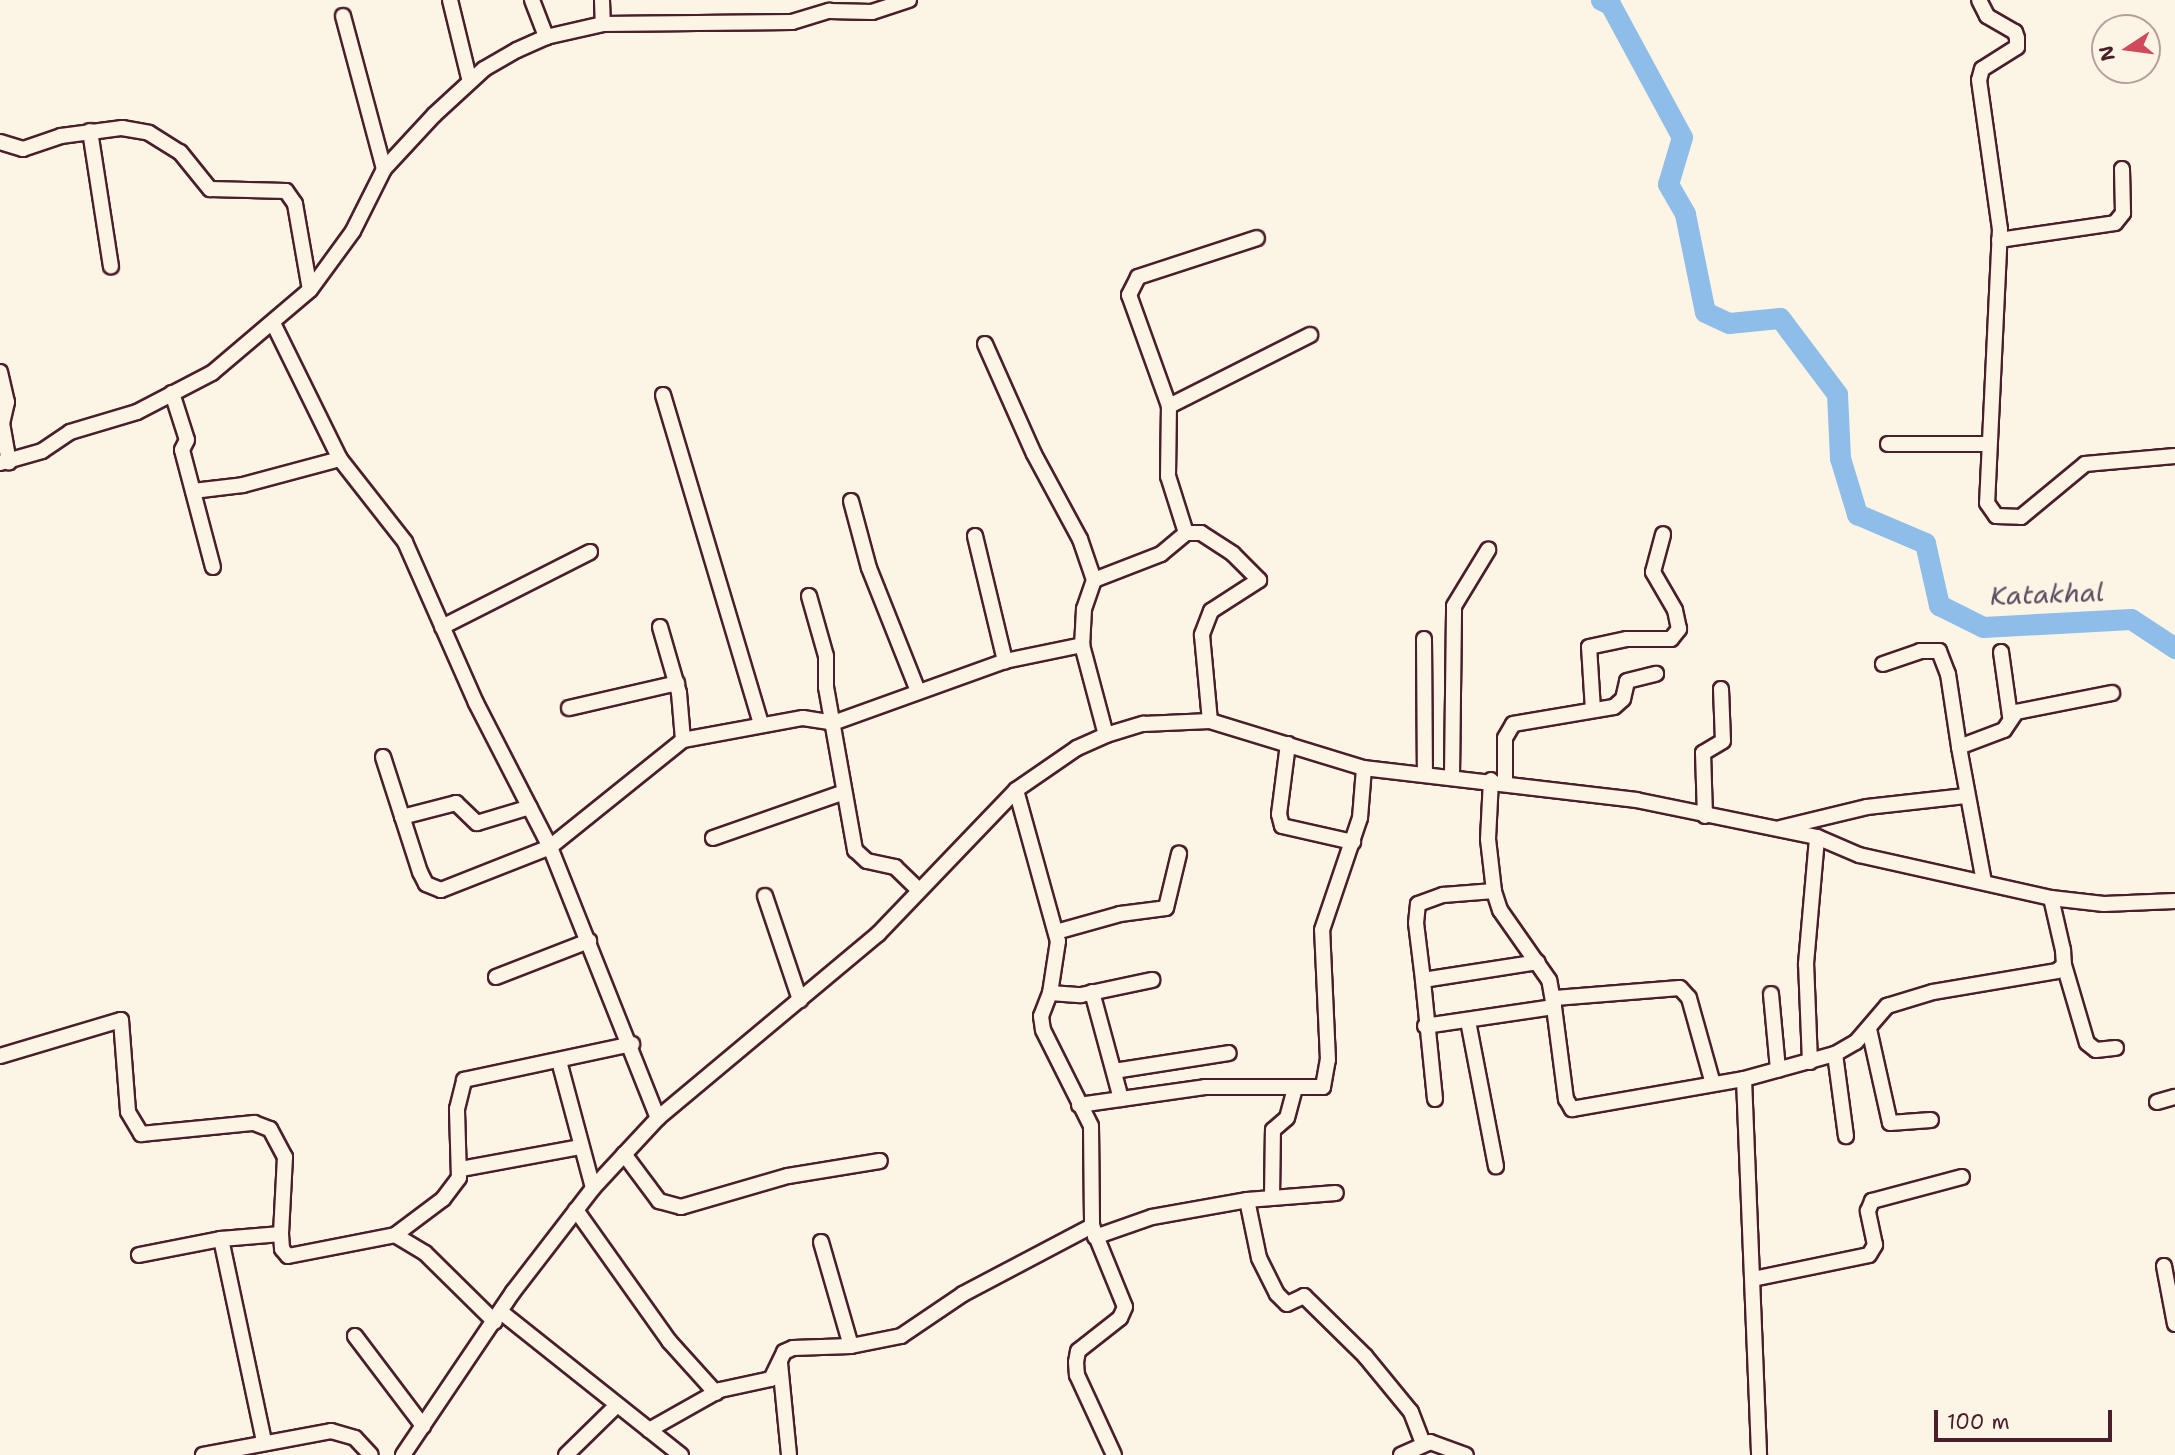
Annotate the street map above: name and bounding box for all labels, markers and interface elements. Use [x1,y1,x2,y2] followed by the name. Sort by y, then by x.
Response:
[2091,14,2161,84] north arrow
[2093,43,2121,64] text: N
[1989,576,2105,612] water label: Katakhal
[1937,1396,2116,1440] scale bar
[1947,1408,2010,1436] text: 100 m

